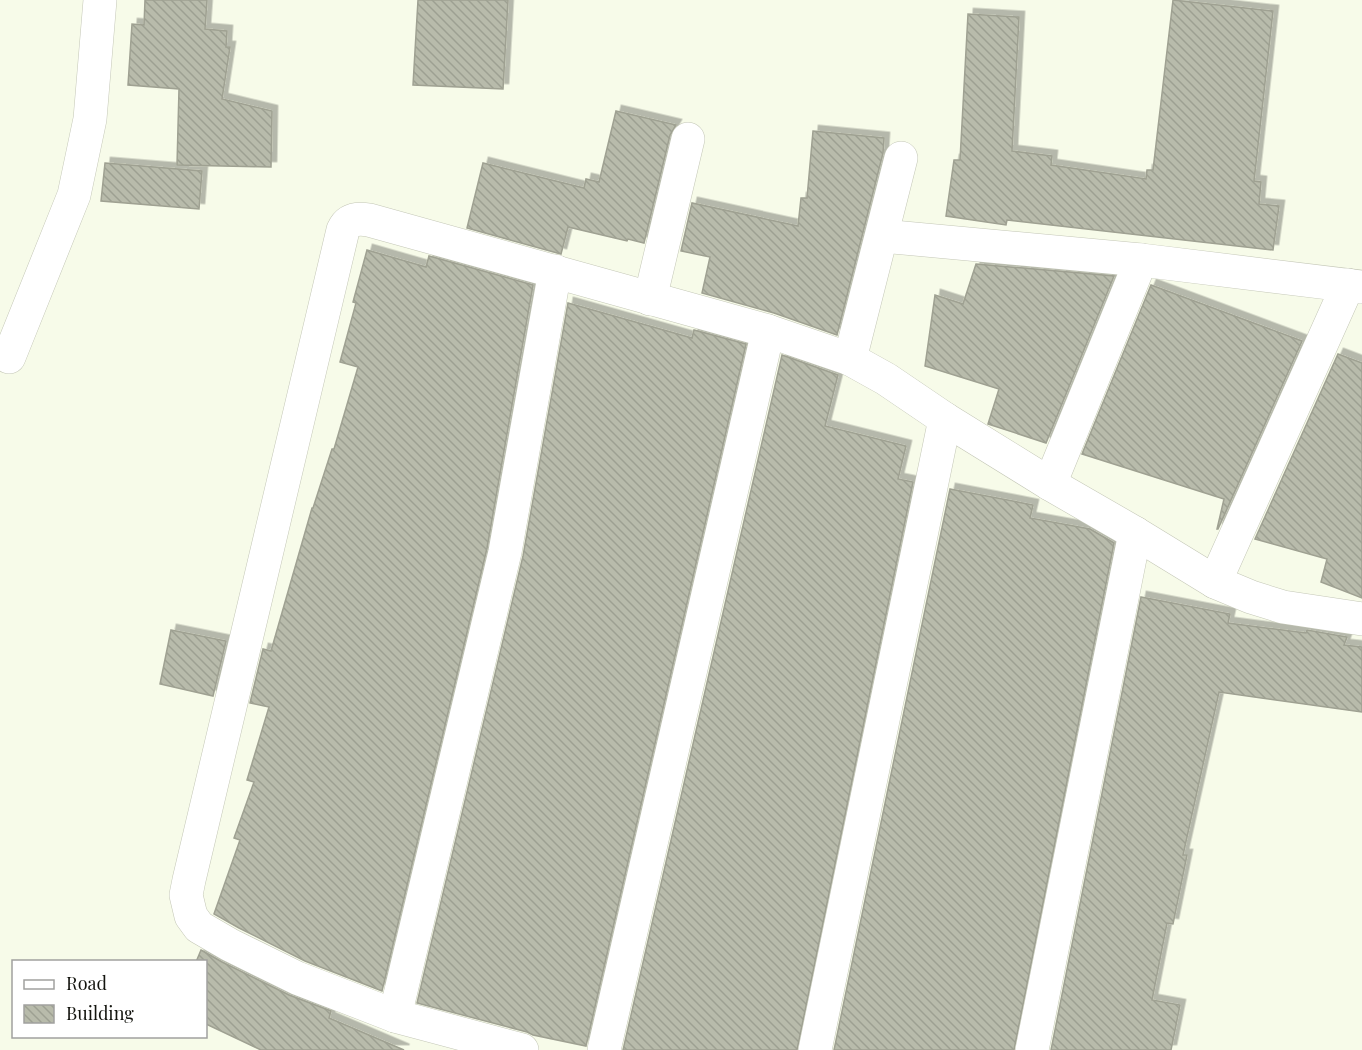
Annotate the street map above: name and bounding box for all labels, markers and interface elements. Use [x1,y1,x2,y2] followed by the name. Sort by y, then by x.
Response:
[12,960,207,1038] legend
[66,971,107,995] text: Road
[66,1001,134,1025] text: Building

